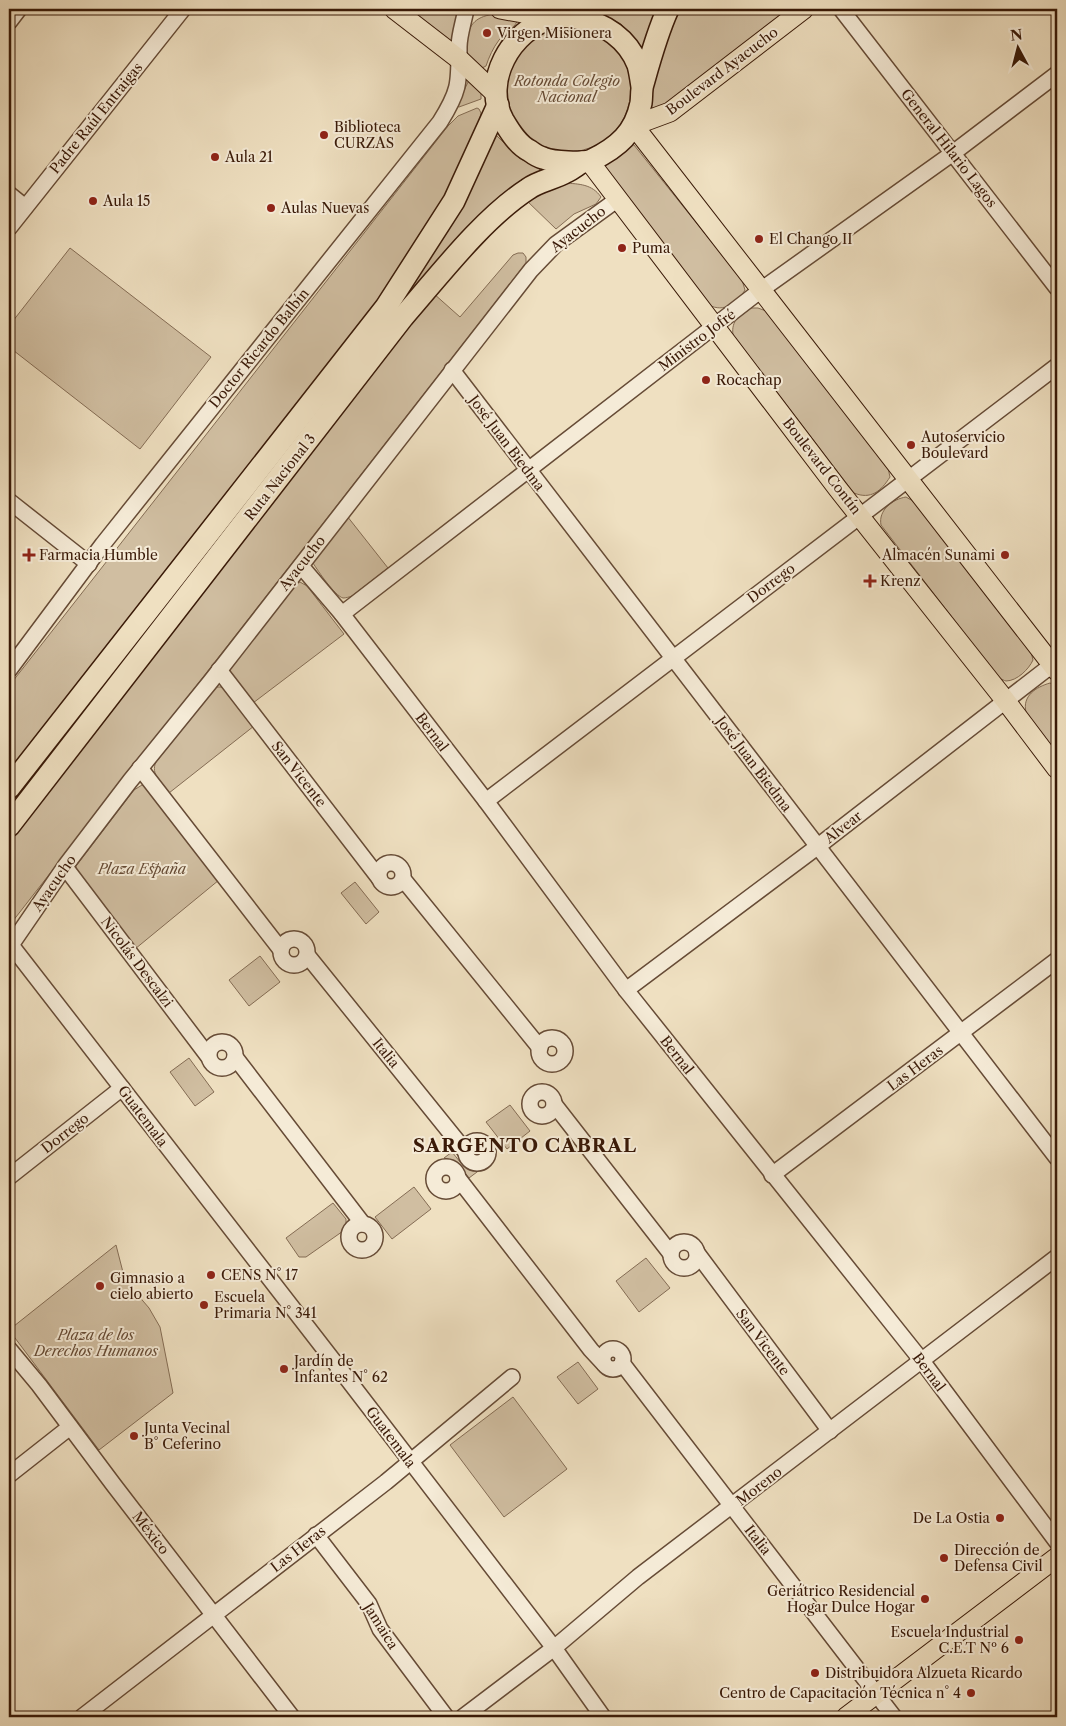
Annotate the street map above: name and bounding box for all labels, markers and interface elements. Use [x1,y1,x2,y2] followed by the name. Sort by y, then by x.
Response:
[994,22,1044,72] north arrow
[662,23,782,119] street label: Boulevard Ayacucho
[496,24,613,42] place label: Virgen Misionera
[1009,25,1024,45] text: N
[481,27,493,39] marker: Virgen Misionera
[46,59,146,177] street label: Padre Raúl Entraigas
[513,72,620,106] park label: Rotonda Colegio Nacional
[897,85,1001,211] street label: General Hilario Lagos
[334,118,402,152] place label: Biblioteca CURZAS
[318,129,330,141] marker: Biblioteca CURZAS
[224,148,273,166] place label: Aula 21
[209,151,221,163] marker: Aula 21
[102,192,150,210] place label: Aula 15
[87,195,99,207] marker: Aula 15
[280,199,369,217] place label: Aulas Nuevas
[265,202,277,214] marker: Aulas Nuevas
[546,202,609,257] street label: Ayacucho
[769,230,852,248] place label: El Chango II
[753,233,765,245] marker: El Chango II
[632,239,671,257] place label: Puma
[616,242,628,254] marker: Puma
[205,284,313,411] street label: Doctor Ricardo Balbín
[655,305,739,375] street label: Ministro Jofré
[716,371,782,389] place label: Rocachap
[700,374,712,386] marker: Rocachap
[464,390,549,495] street label: José Juan Biedma
[779,414,865,518] street label: Boulevard Contín
[920,428,1005,462] place label: Autoservicio Boulevard
[240,430,320,524] street label: Ruta Nacional 3
[905,439,917,451] marker: Autoservicio Boulevard
[274,532,329,595] street label: Ayacucho
[39,546,158,564] place label: Farmacia Humble
[881,546,995,564] place label: Almacén Sunami
[23,549,35,561] marker: Farmacia Humble
[999,549,1011,561] marker: Almacén Sunami
[744,559,798,607] street label: Dorrego
[880,572,920,590] place label: Krenz
[864,575,876,587] marker: Krenz
[412,709,452,755] street label: Bernal
[711,711,796,816] street label: José Juan Biedma
[268,737,330,811] street label: San Vicente
[820,807,865,848] street label: Alvear
[27,851,80,916] street label: Ayacucho
[97,860,187,878] park label: Plaza España
[97,913,177,1011] street label: Nicolás Descalzi
[656,1032,698,1078] street label: Bernal
[369,1034,404,1072] street label: Italia
[884,1041,946,1095] street label: Las Heras
[114,1082,172,1151] street label: Guatemala
[38,1109,92,1157] street label: Dorrego
[413,1134,637,1157] district label: SARGENTO CABRAL
[221,1266,298,1284] place label: CENS N° 17
[110,1269,193,1303] place label: Gimnasio a cielo abierto
[205,1269,217,1281] marker: CENS N° 17
[94,1280,106,1292] marker: Gimnasio a cielo abierto
[214,1288,317,1322] place label: Escuela Primaria N° 341
[198,1299,210,1311] marker: Escuela Primaria N° 341
[732,1305,794,1379] street label: San Vicente
[33,1326,159,1360] park label: Plaza de los Derechos Humanos
[909,1349,949,1395] street label: Bernal
[292,1352,388,1386] place label: Jardín de Infantes N° 62
[278,1363,290,1375] marker: Jardín de Infantes N° 62
[362,1403,420,1472] street label: Guatemala
[142,1419,230,1453] place label: Junta Vecinal B° Ceferino
[128,1430,140,1442] marker: Junta Vecinal B° Ceferino
[732,1463,786,1509] street label: Moreno
[129,1508,173,1558] street label: México
[913,1509,991,1527] place label: De La Ostia
[994,1512,1006,1524] marker: De La Ostia
[741,1521,776,1559] street label: Italia
[267,1522,329,1576] street label: Las Heras
[954,1541,1043,1575] place label: Dirección de Defensa Civil
[938,1552,950,1564] marker: Dirección de Defensa Civil
[767,1582,915,1616] place label: Geriátrico Residencial Hogar Dulce Hogar
[919,1593,931,1605] marker: Geriátrico Residencial Hogar Dulce Hogar
[359,1598,403,1653] street label: Jamaica
[890,1623,1009,1657] place label: Escuela Industrial C.E.T Nº 6
[1013,1634,1025,1646] marker: Escuela Industrial C.E.T Nº 6
[825,1664,1023,1682] place label: Distribuidora Alzueta Ricardo
[809,1667,821,1679] marker: Distribuidora Alzueta Ricardo
[719,1684,961,1702] place label: Centro de Capacitación Técnica n° 4
[965,1687,977,1699] marker: Centro de Capacitación Técnica n° 4

